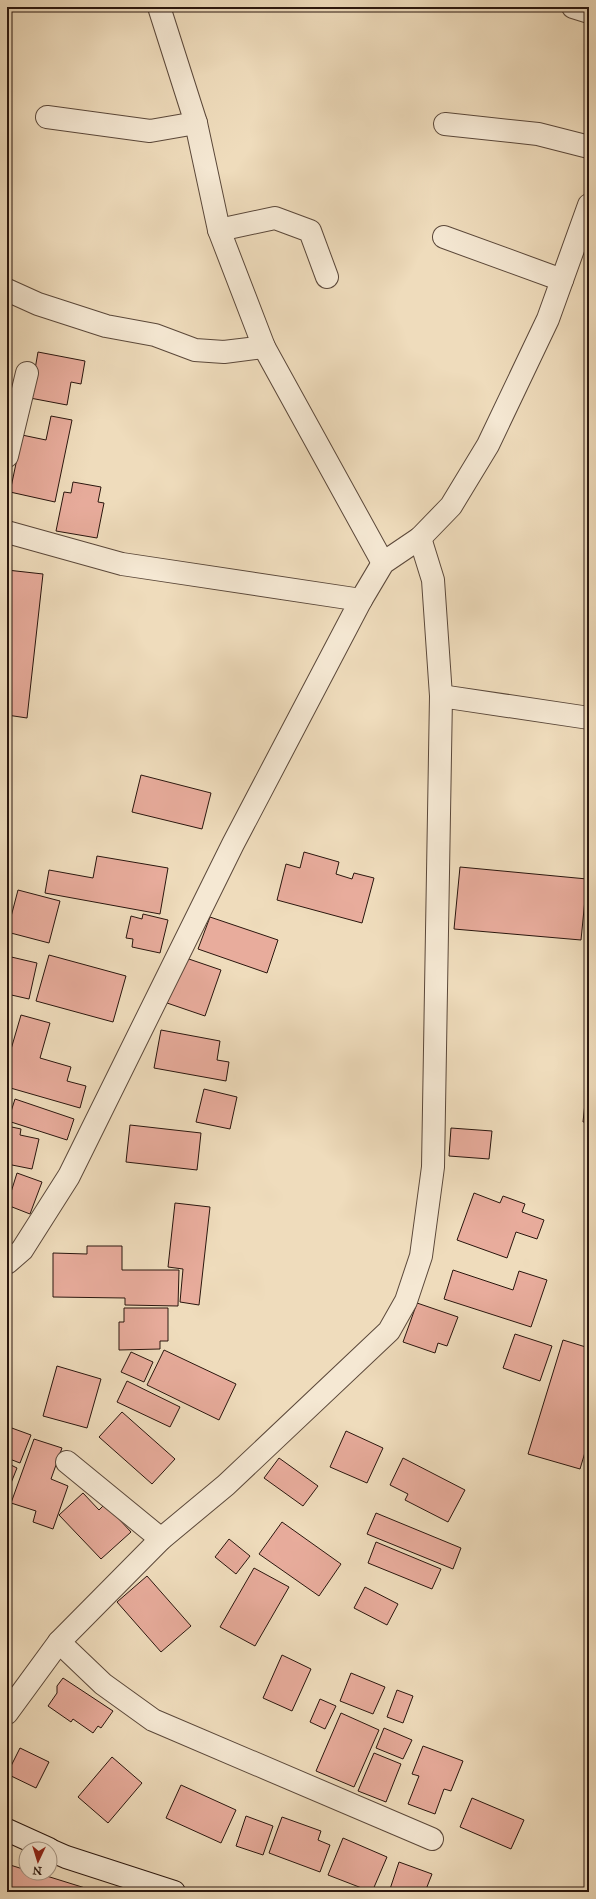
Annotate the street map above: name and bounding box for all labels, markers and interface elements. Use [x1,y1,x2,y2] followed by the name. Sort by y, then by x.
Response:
[18,1841,58,1881] north arrow
[32,1864,42,1877] text: N

